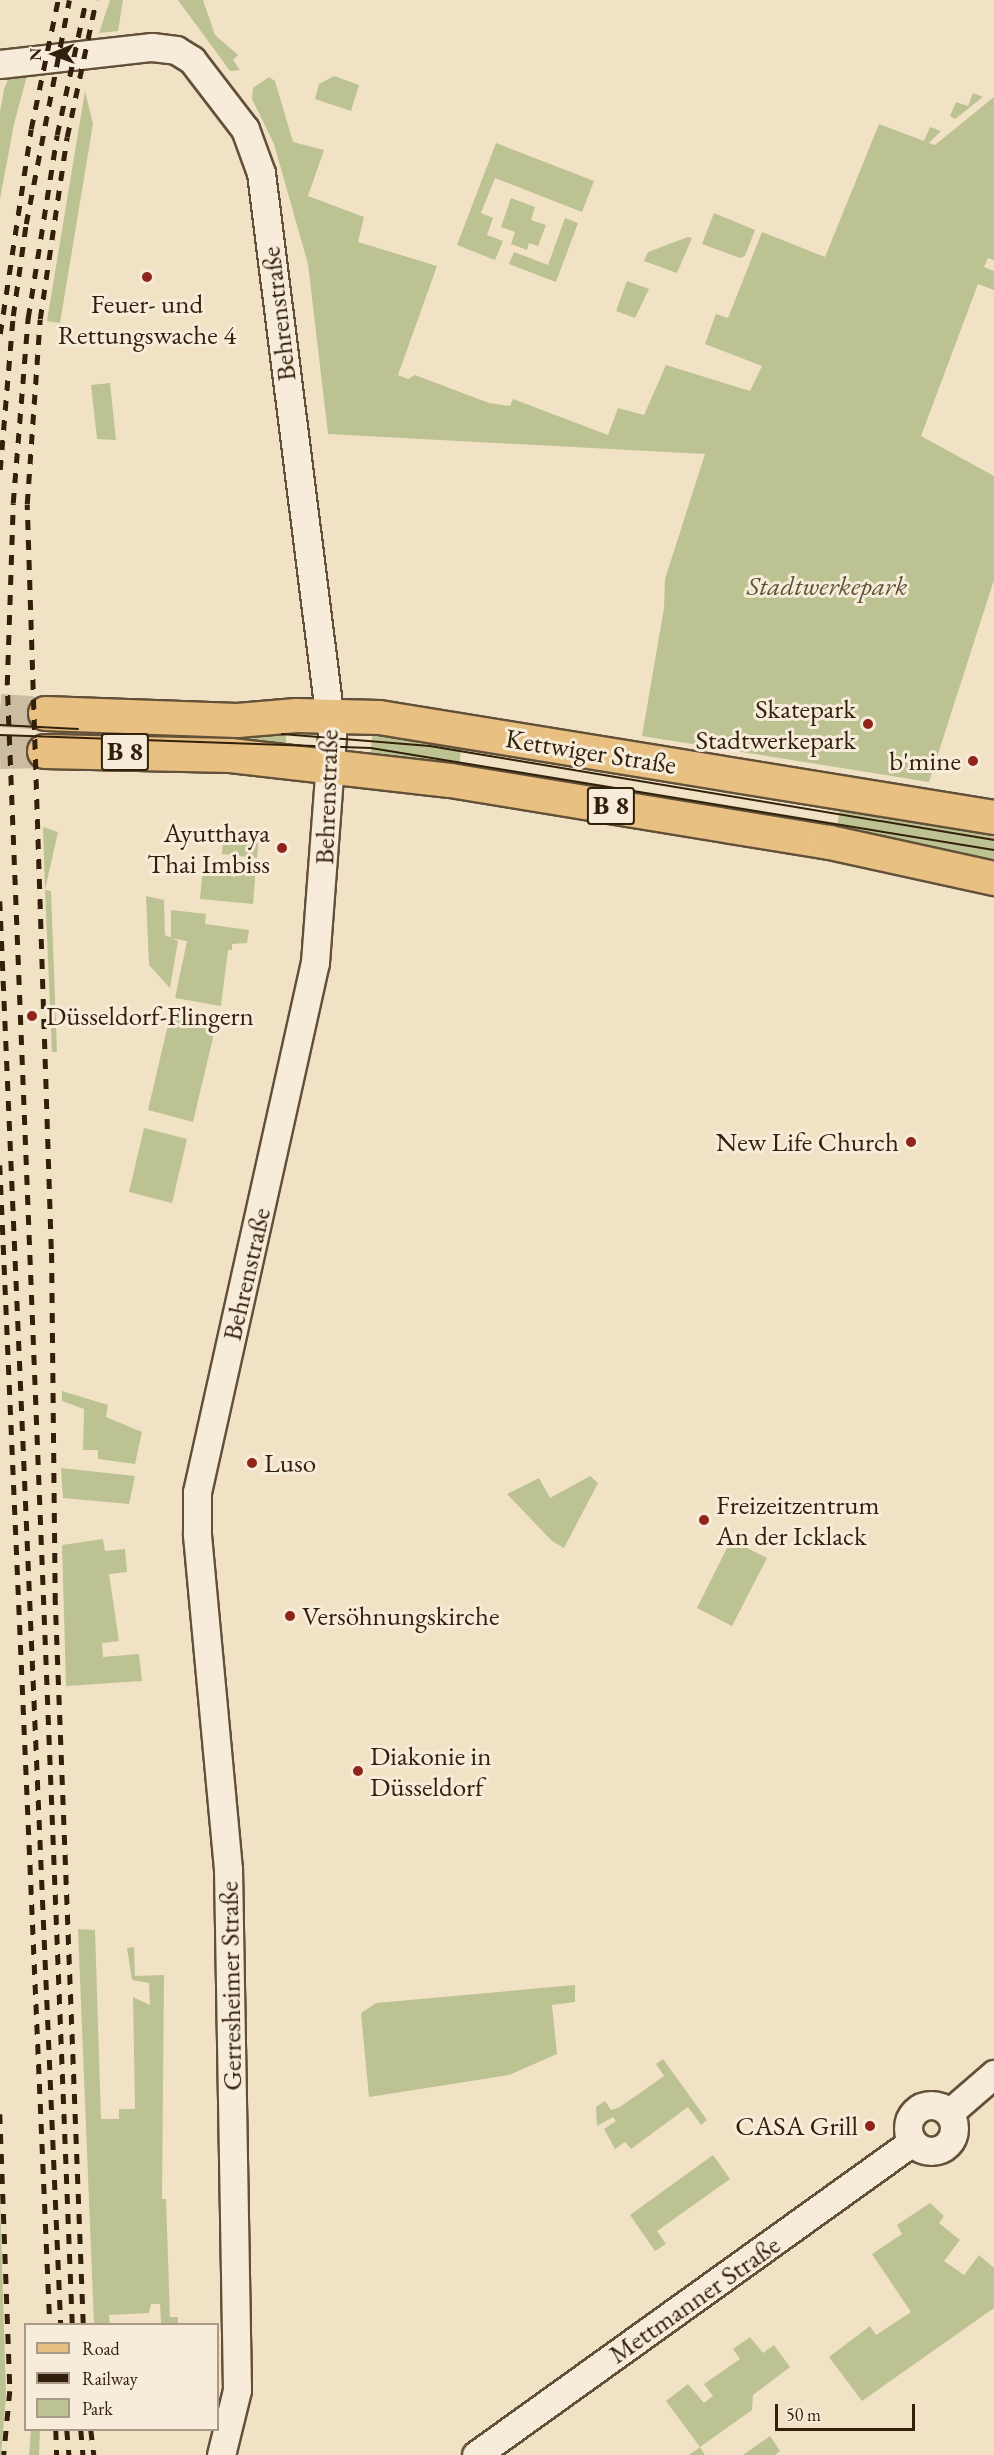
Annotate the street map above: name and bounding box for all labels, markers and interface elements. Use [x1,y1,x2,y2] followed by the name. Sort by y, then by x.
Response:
[24,24,84,84] north arrow
[25,48,46,61] text: N
[254,245,302,383] street label: Behrenstraße
[140,270,154,284] marker: Feuer- und Rettungswache 4
[58,287,236,350] place label: Feuer- und Rettungswache 4
[747,570,907,602] park label: Stadtwerkepark
[696,692,856,755] place label: Skatepark Stadtwerkepark
[861,717,875,731] marker: Skatepark Stadtwerkepark
[503,721,679,781] street label: Kettwiger Straße
[100,729,150,775] road number: B 8
[307,729,345,865] street label: Behrenstraße
[889,745,961,777] place label: b'mine
[966,754,980,768] marker: b'mine
[586,783,636,829] road number: B 8
[147,816,270,879] place label: Ayutthaya Thai Imbiss
[275,841,289,855] marker: Ayutthaya Thai Imbiss
[46,1000,254,1032] place label: Düsseldorf-Flingern
[23,1007,41,1025] marker: Düsseldorf-Flingern
[716,1126,899,1158] place label: New Life Church
[904,1135,918,1149] marker: New Life Church
[215,1204,277,1344] street label: Behrenstraße
[264,1447,316,1479] place label: Luso
[245,1456,259,1470] marker: Luso
[716,1488,879,1551] place label: Freizeitzentrum An der Icklack
[697,1513,711,1527] marker: Freizeitzentrum An der Icklack
[302,1600,500,1632] place label: Versöhnungskirche
[283,1609,297,1623] marker: Versöhnungskirche
[370,1739,491,1802] place label: Diakonie in Düsseldorf
[351,1764,365,1778] marker: Diakonie in Düsseldorf
[212,1881,248,2091] street label: Gerresheimer Straße
[735,2110,858,2142] place label: CASA Grill
[863,2119,877,2133] marker: CASA Grill
[602,2228,786,2370] street label: Mettmanner Straße
[24,2323,219,2431] legend
[82,2337,120,2360] text: Road
[82,2367,138,2390] text: Railway
[778,2392,918,2430] scale bar
[82,2397,113,2420] text: Park
[786,2403,821,2426] text: 50 m

